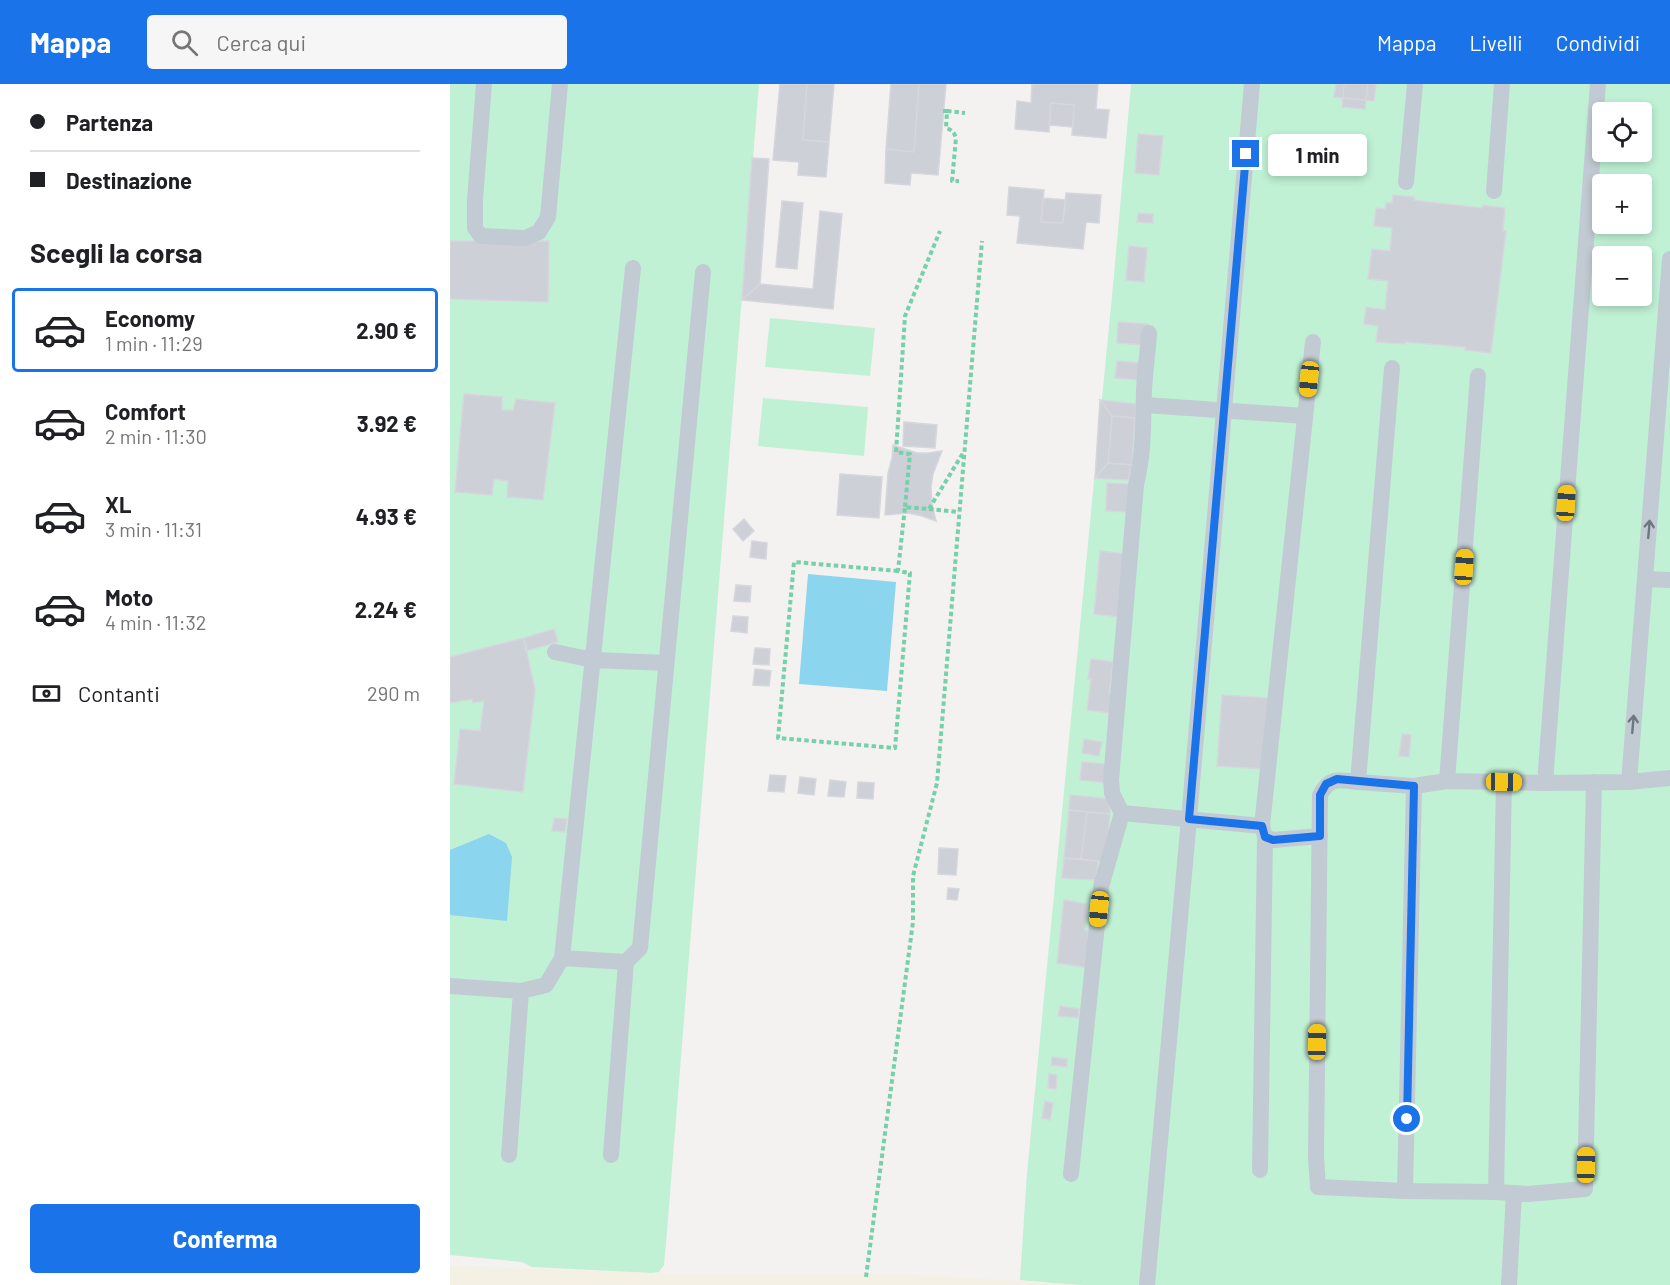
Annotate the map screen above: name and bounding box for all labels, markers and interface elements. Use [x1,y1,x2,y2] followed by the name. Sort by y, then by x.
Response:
[147,15,567,69] search box
[30,25,111,59] text: Mappa
[168,26,201,59] icon: search
[216,29,306,55] text: Cerca qui
[1377,30,1437,55] text: Mappa
[1470,30,1523,55] text: Livelli
[1556,30,1640,55] text: Condividi
[1592,102,1652,306] map controls
[1592,102,1652,162] button: locate
[66,109,153,135] text: Partenza
[1267,133,1366,175] callout: 1 min
[1232,140,1259,167] route end
[1296,143,1339,167] text: 1 min
[66,167,192,193] text: Destinazione
[1592,174,1652,234] button: +
[30,236,203,268] text: Scegli la corsa
[1592,246,1652,306] button: −
[33,303,87,357] icon: car
[105,305,195,331] text: Economy
[356,317,417,343] text: 2.90 €
[105,331,203,355] text: 1 min · 11:29
[1298,360,1320,398] car
[33,396,87,450] icon: car
[105,398,186,424] text: Comfort
[357,410,417,436] text: 3.92 €
[105,424,207,448] text: 2 min · 11:30
[1556,484,1576,522] car
[33,489,87,543] icon: car
[105,491,131,517] text: XL
[356,503,417,529] text: 4.93 €
[105,517,202,541] text: 3 min · 11:31
[1643,520,1654,540] one-way arrow
[1454,548,1474,586] car
[33,582,87,636] icon: car
[105,584,153,610] text: Moto
[355,596,417,622] text: 2.24 €
[105,610,207,634] text: 4 min · 11:32
[30,677,63,710] icon: cash
[78,680,160,706] text: Contanti
[367,681,420,705] text: 290 m
[1628,714,1639,734] one-way arrow
[1486,773,1522,791] car
[1088,890,1110,928] car
[1308,1024,1326,1060] car
[1393,1105,1420,1132] route start
[1577,1147,1595,1183] car
[30,1204,420,1273] button: Conferma

